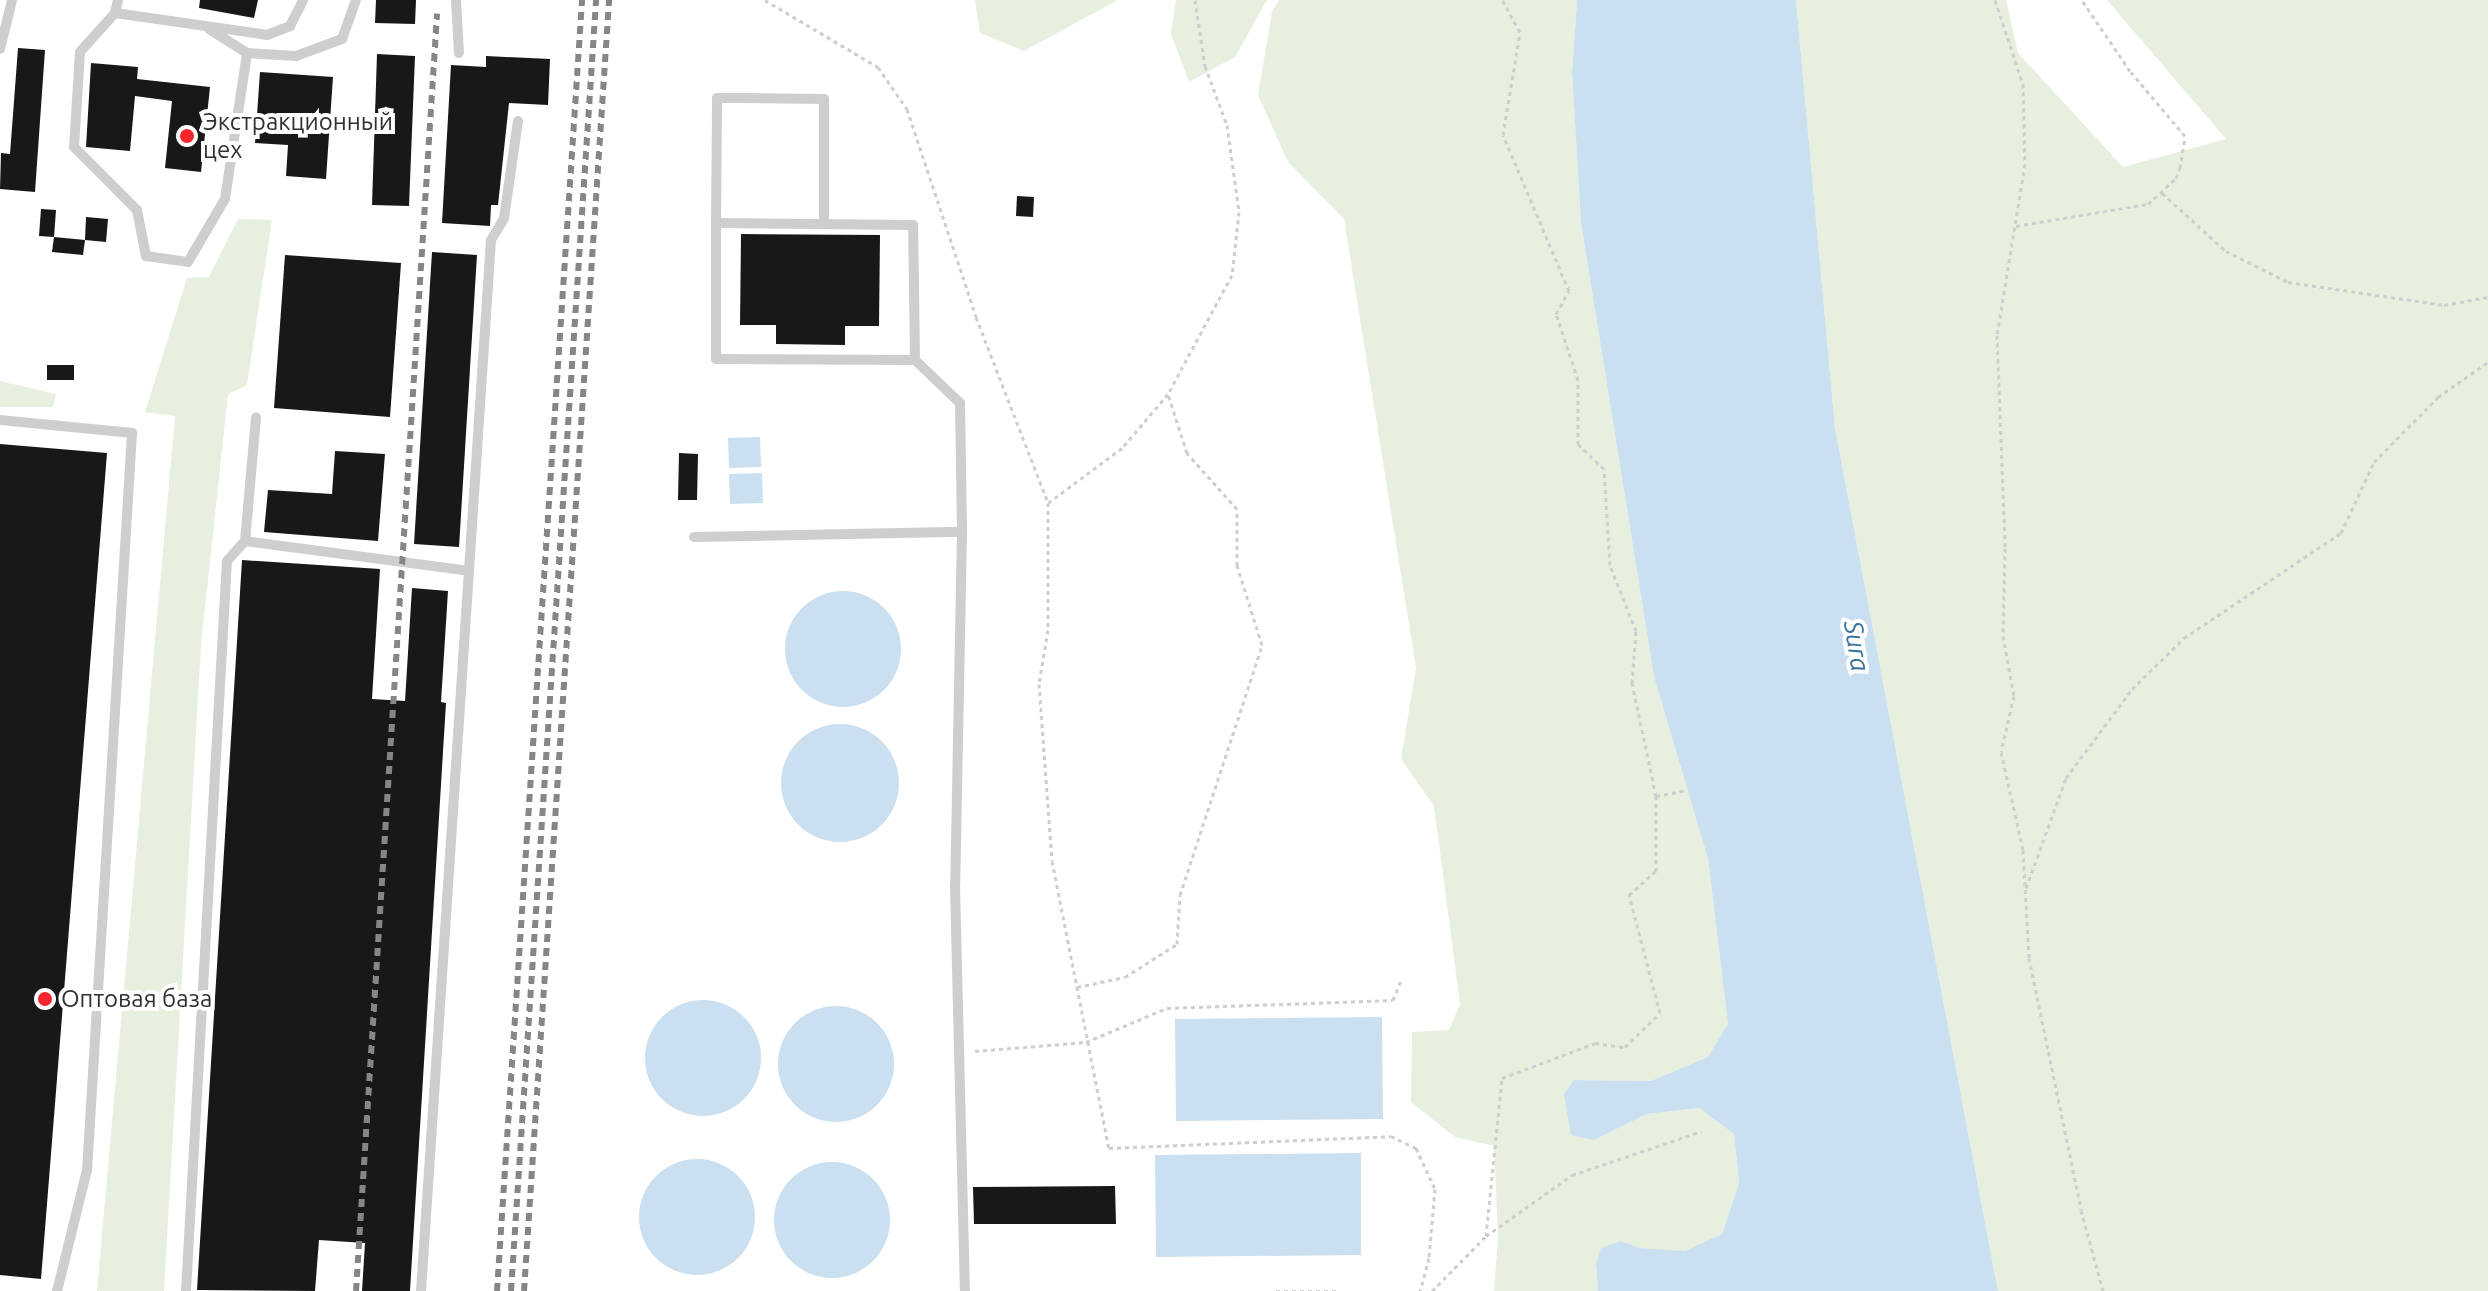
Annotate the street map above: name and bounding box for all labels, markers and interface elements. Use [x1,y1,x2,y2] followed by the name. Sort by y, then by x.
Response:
[203,108,393,164] place label: Экстракционный цех
[178,127,196,145] marker: Экстракционный цех
[1838,618,1876,674] water label: Sura
[61,985,212,1013] place label: Оптовая база
[36,990,54,1008] marker: Оптовая база

